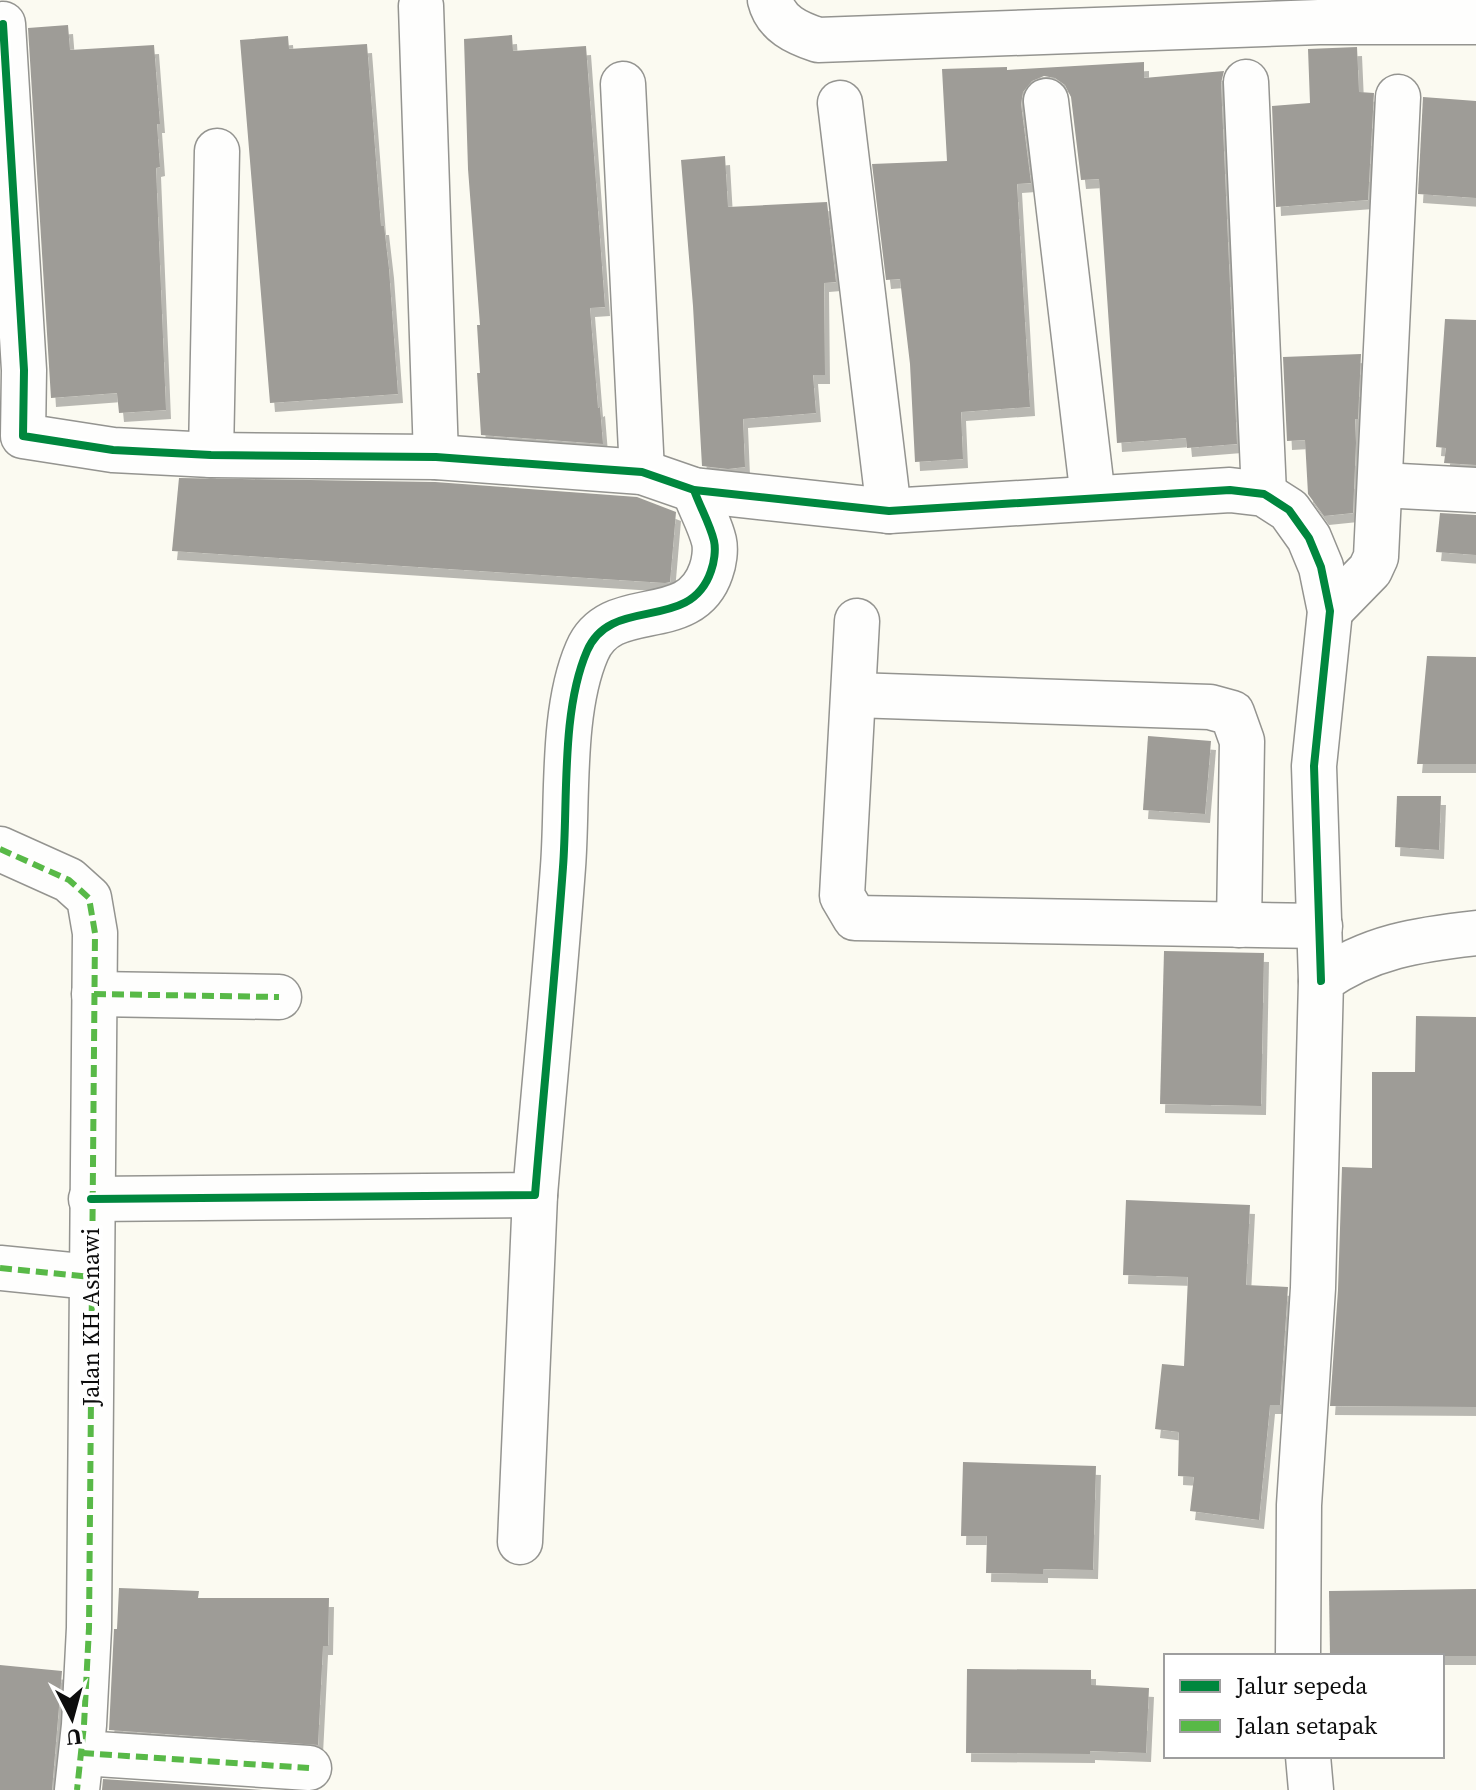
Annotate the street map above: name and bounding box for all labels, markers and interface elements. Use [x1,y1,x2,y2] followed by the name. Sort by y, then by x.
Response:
[74,1228,107,1407] street label: Jalan KH Asnawi
[1164,1654,1444,1758] legend
[1235,1669,1368,1702] text: Jalur sepeda
[32,1678,112,1758] north arrow
[1235,1709,1378,1742] text: Jalan setapak
[65,1722,84,1754] text: U

